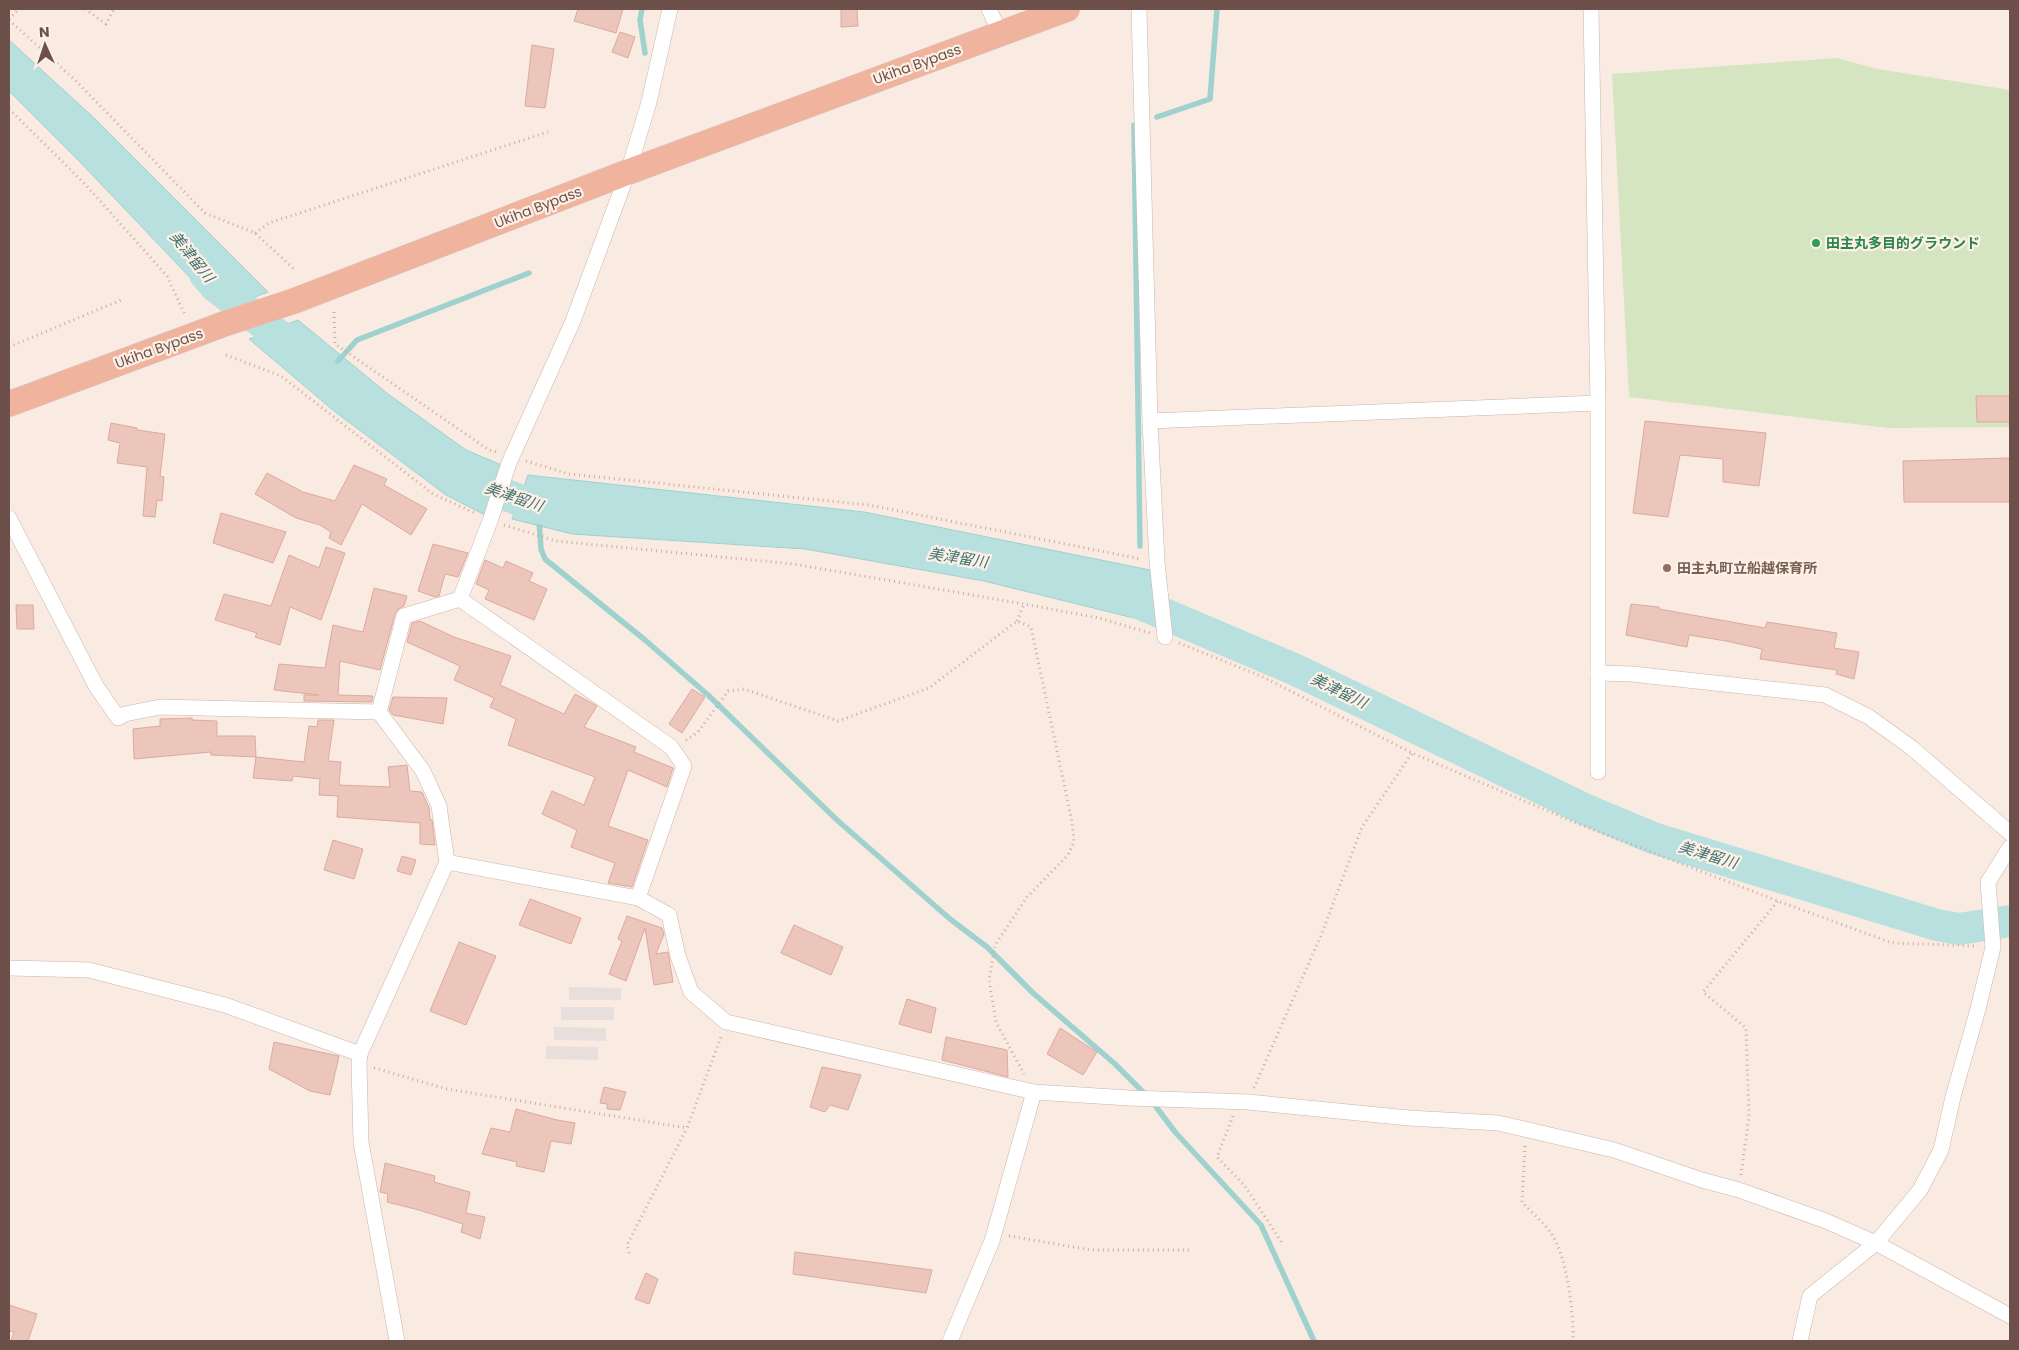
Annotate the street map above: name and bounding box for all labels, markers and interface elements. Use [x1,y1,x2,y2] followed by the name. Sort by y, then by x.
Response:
[20,20,70,70] north arrow
[39,22,50,42] text: N
[870,39,964,89] street label: Ukiha Bypass
[491,181,585,233] street label: Ukiha Bypass
[165,227,221,288] water label: 美津留川
[1826,233,1980,253] place label: 田主丸多目的グラウンド
[1810,237,1822,249] marker: 田主丸多目的グラウンド
[112,323,206,373] street label: Ukiha Bypass
[482,477,548,517] water label: 美津留川
[927,542,991,573] water label: 美津留川
[1677,558,1817,578] place label: 田主丸町立船越保育所
[1661,562,1673,574] marker: 田主丸町立船越保育所
[1308,668,1373,714] water label: 美津留川
[1676,836,1742,874] water label: 美津留川

